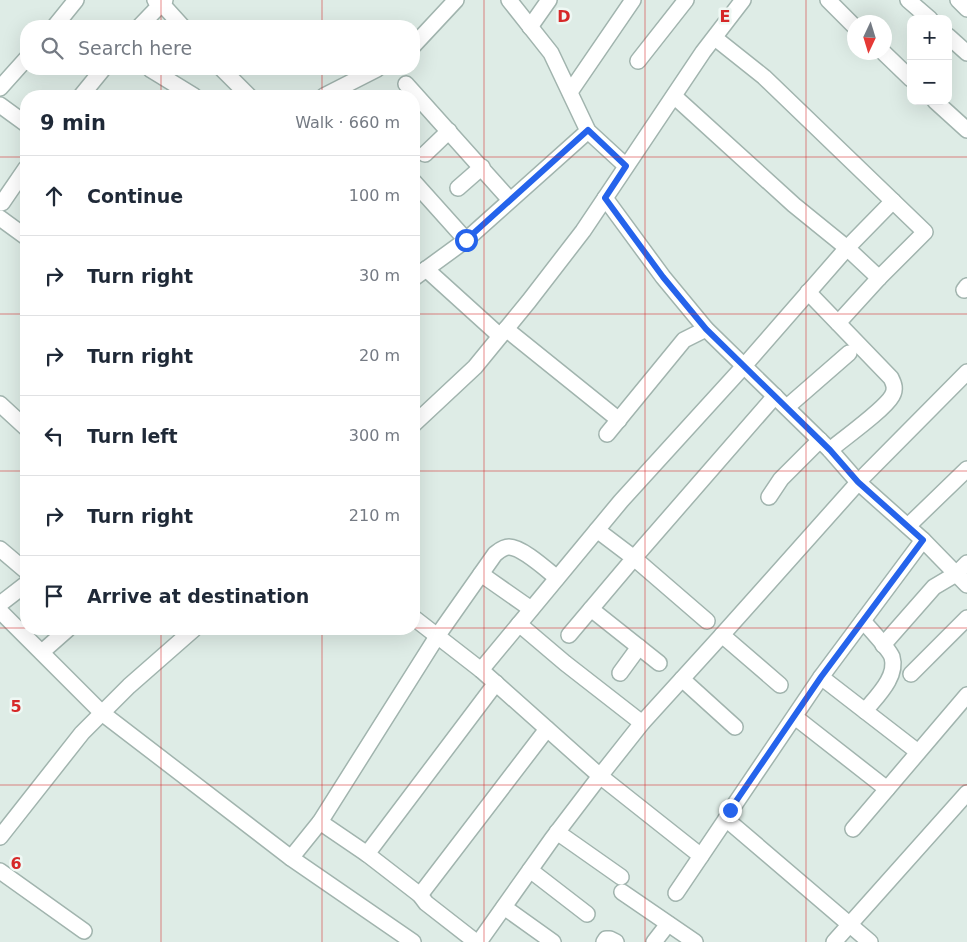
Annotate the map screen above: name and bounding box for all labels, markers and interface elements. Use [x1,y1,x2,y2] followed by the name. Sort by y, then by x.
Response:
[557,7,571,26] text: D
[720,7,730,26] text: E
[847,15,892,60] north arrow
[907,15,952,105] map controls
[907,15,952,60] button: +
[20,20,420,75] search box
[38,34,66,62] icon: search
[78,37,192,59] text: Search here
[907,60,952,105] button: −
[40,111,106,135] text: 9 min
[295,113,400,132] text: Walk · 660 m
[40,182,68,210] icon: ahead
[87,185,183,207] text: Continue
[349,186,400,205] text: 100 m
[455,229,478,252] route start
[40,262,68,290] icon: right
[87,265,193,287] text: Turn right
[359,266,400,285] text: 30 m
[40,342,68,370] icon: right
[87,345,193,367] text: Turn right
[359,346,400,365] text: 20 m
[40,422,68,450] icon: left
[87,425,178,447] text: Turn left
[349,426,400,445] text: 300 m
[40,502,68,530] icon: right
[87,505,193,527] text: Turn right
[349,506,400,525] text: 210 m
[40,582,68,610] icon: arrive
[87,585,309,607] text: Arrive at destination
[10,697,22,716] text: 5
[719,799,742,822] route end
[10,854,22,873] text: 6

